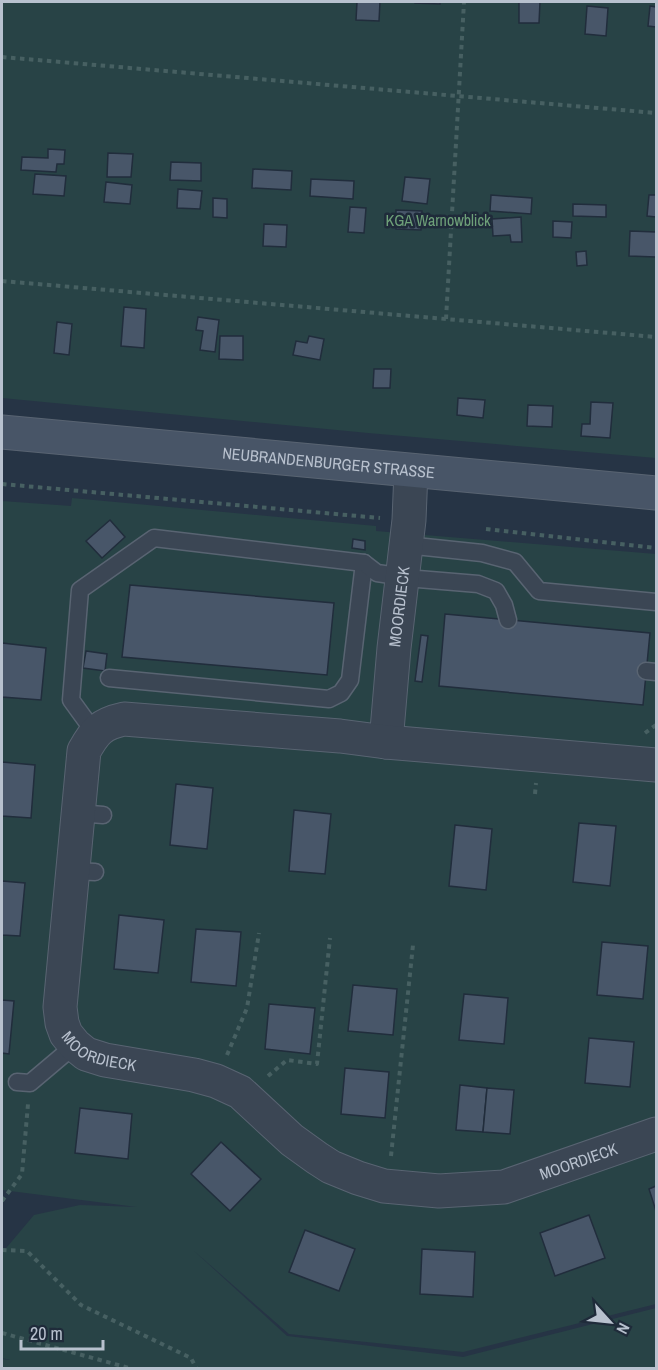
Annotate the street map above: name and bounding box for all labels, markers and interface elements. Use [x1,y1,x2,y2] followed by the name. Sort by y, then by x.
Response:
[385,209,491,231] park label: KGA Warnowblick
[221,442,436,483] street label: NEUBRANDENBURGER STRASSE
[383,565,415,648] street label: MOORDIECK
[57,1026,138,1076] street label: MOORDIECK
[536,1137,620,1185] street label: MOORDIECK
[580,1292,640,1352] north arrow
[21,1313,104,1351] scale bar
[611,1320,635,1338] text: N
[30,1321,63,1346] text: 20 m

